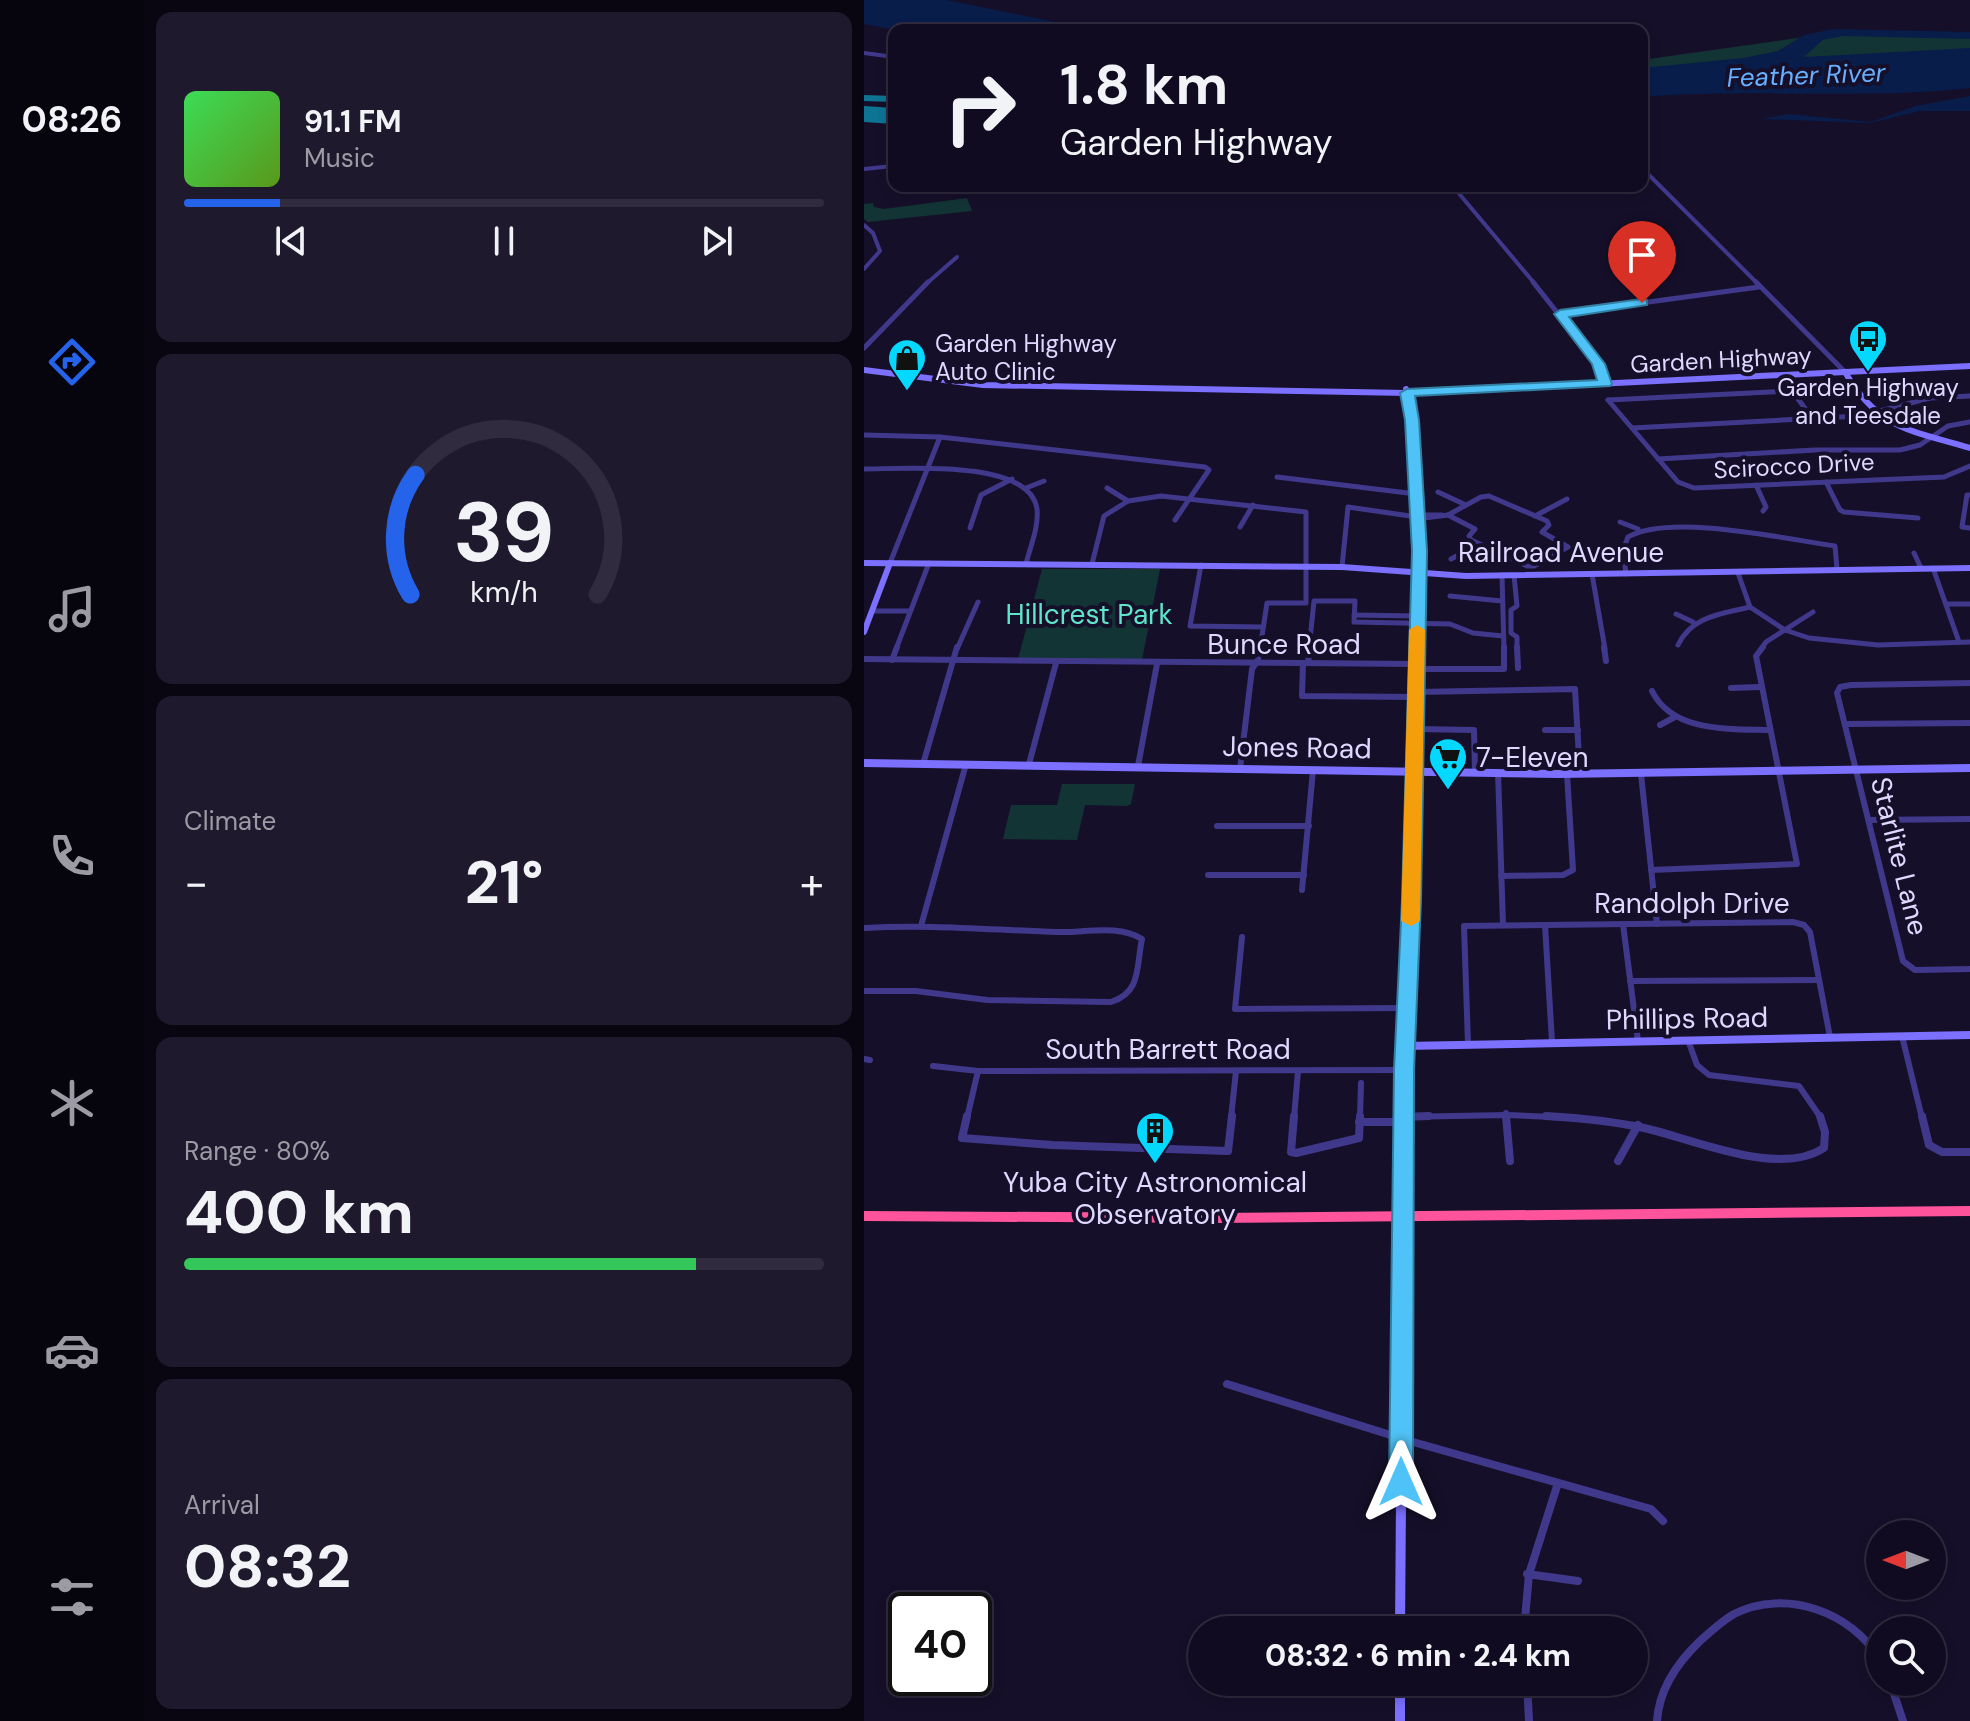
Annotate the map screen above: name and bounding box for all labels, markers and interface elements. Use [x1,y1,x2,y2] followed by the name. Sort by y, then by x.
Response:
[1060,48,1228,121] text: 1.8 km
[1726,55,1887,95] water label: Feather River
[928,56,1032,160] icon: right
[22,96,122,143] text: 08:26
[304,102,402,141] text: 91.1 FM
[1060,119,1333,166] text: Garden Highway
[304,141,375,175] text: Music
[269,219,313,263] icon: previous
[482,219,526,263] icon: pause
[695,219,739,263] icon: next
[1608,221,1676,303] pin
[1620,233,1664,277] icon: arrive
[1847,318,1889,373] bus stop icon: Garden Highway and Teesdale
[935,328,1117,387] place label: Garden Highway Auto Clinic
[44,334,100,390] icon: directions
[886,337,928,392] shop icon: Garden Highway Auto Clinic
[1629,339,1813,380] street label: Garden Highway
[1777,372,1959,431] place label: Garden Highway and Teesdale
[1713,446,1875,485] street label: Scirocco Drive
[453,477,555,586] text: 39
[1458,534,1664,571] street label: Railroad Avenue
[470,574,538,611] text: km/h
[44,581,100,637] icon: music
[1005,596,1173,633] park label: Hillcrest Park
[1207,626,1361,663] street label: Bunce Road
[1222,728,1372,767] street label: Jones Road
[1427,736,1469,791] supermarket icon: 7-Eleven
[1476,739,1589,776] place label: 7-Eleven
[1862,773,1937,939] street label: Starlite Lane
[184,804,276,838] text: Climate
[44,828,100,884] icon: phone
[465,843,543,922] text: 21°
[184,854,208,912] text: −
[800,854,824,912] text: +
[1594,885,1790,922] street label: Randolph Drive
[1605,999,1769,1038] street label: Phillips Road
[1045,1031,1291,1068] street label: South Barrett Road
[44,1075,100,1131] icon: climate
[1134,1110,1176,1165] building icon: Yuba City Astronomical Observatory
[184,1134,330,1168] text: Range · 80%
[1003,1164,1307,1233] place label: Yuba City Astronomical Observatory
[184,1173,414,1252] text: 400 km
[44,1322,100,1378] icon: car
[1359,1440,1443,1524] position arrow
[184,1488,260,1522] text: Arrival
[1866,1520,1946,1600] north arrow
[1866,1520,1946,1696] map controls
[184,1527,351,1606] text: 08:32
[44,1569,100,1625] icon: filters
[888,1592,992,1696] speed limit sign: 40
[1866,1616,1946,1696] button: search
[1265,1636,1571,1675] text: 08:32 · 6 min · 2.4 km

